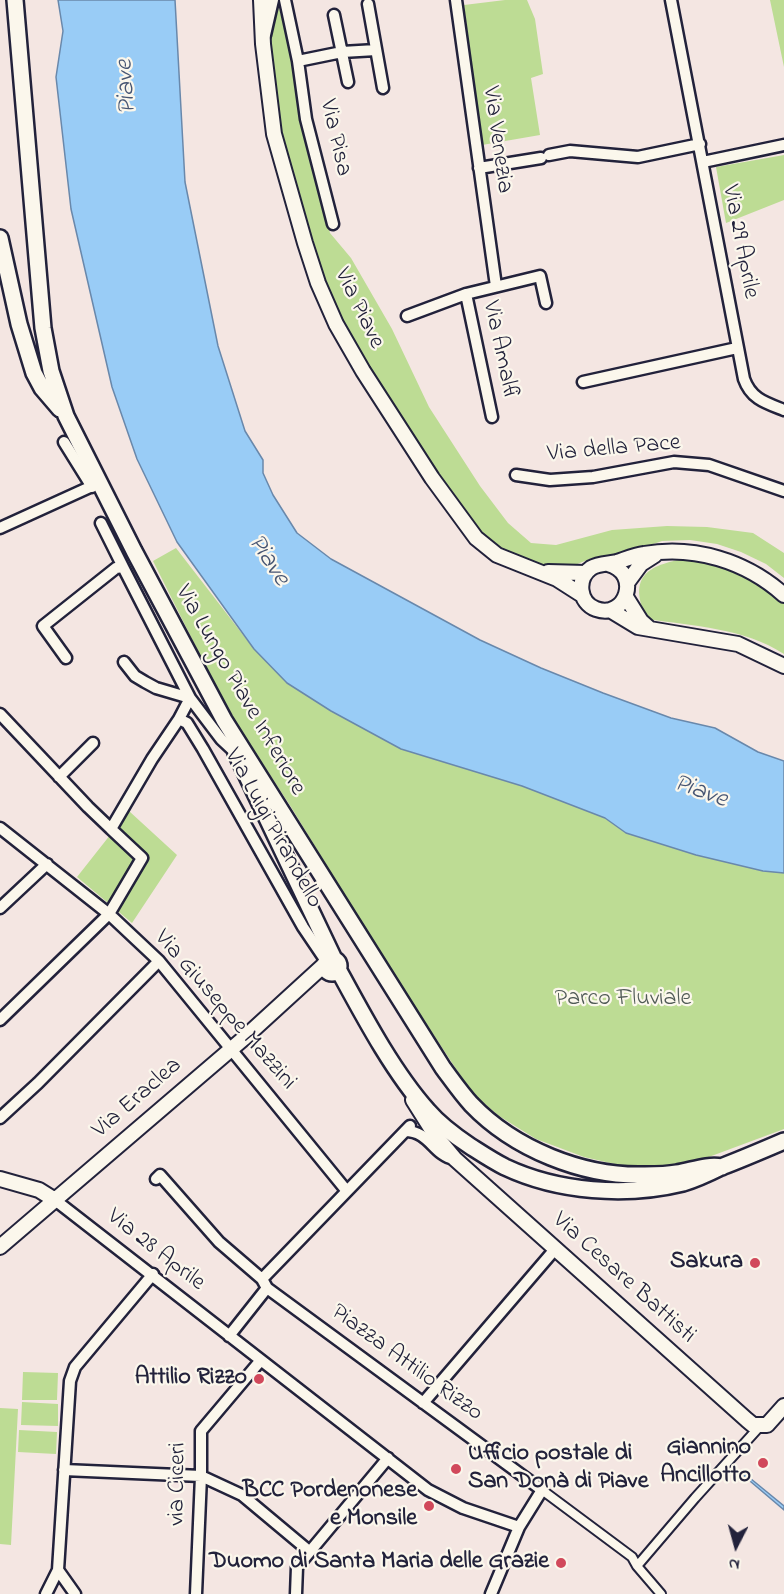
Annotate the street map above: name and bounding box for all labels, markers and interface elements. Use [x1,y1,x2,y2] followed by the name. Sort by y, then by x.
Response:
[111,59,145,115] water label: Piave
[474,85,518,195] street label: Via Venezia
[311,97,357,179] street label: Via Pisa
[714,183,764,301] street label: Via 29 Aprile
[326,264,390,354] street label: Via Piave
[474,298,524,404] street label: Via Amalfi
[546,430,682,470] street label: Via della Pace
[239,530,295,592] water label: Piave
[167,581,311,801] street label: Via Lungo Piave Inferiore
[216,744,328,914] street label: Via Luigi Pirandello
[669,769,731,817] water label: Piave
[147,925,301,1097] street label: Via Giuseppe Mazzini
[555,986,691,1014] park label: Parco Fluviale
[87,1052,189,1146] street label: Via Eraclea
[100,1204,210,1298] street label: Via 28 Aprile
[545,1207,701,1351] street label: Via Cesare Battisti
[670,1249,743,1277] place label: Sakura
[748,1256,762,1270] marker: Sakura
[324,1299,488,1429] street label: Piazza Attilio Rizzo
[135,1365,247,1393] place label: Attilio Rizzo
[252,1372,266,1386] marker: Attilio Rizzo
[660,1435,751,1491] place label: Giannino Ancillotto
[468,1441,649,1497] place label: Ufficio postale di San Donà di Piave
[164,1442,194,1526] street label: via Ciceri
[756,1456,770,1470] marker: Giannino Ancillotto
[449,1462,463,1476] marker: Ufficio postale di San Donà di Piave
[243,1478,417,1534] place label: BCC Pordenonese e Monsile
[422,1499,436,1513] marker: BCC Pordenonese e Monsile
[706,1516,766,1576] north arrow
[209,1549,549,1577] place label: Duomo di Santa Maria delle Grazie
[727,1551,741,1576] text: N
[554,1556,568,1570] marker: Duomo di Santa Maria delle Grazie

